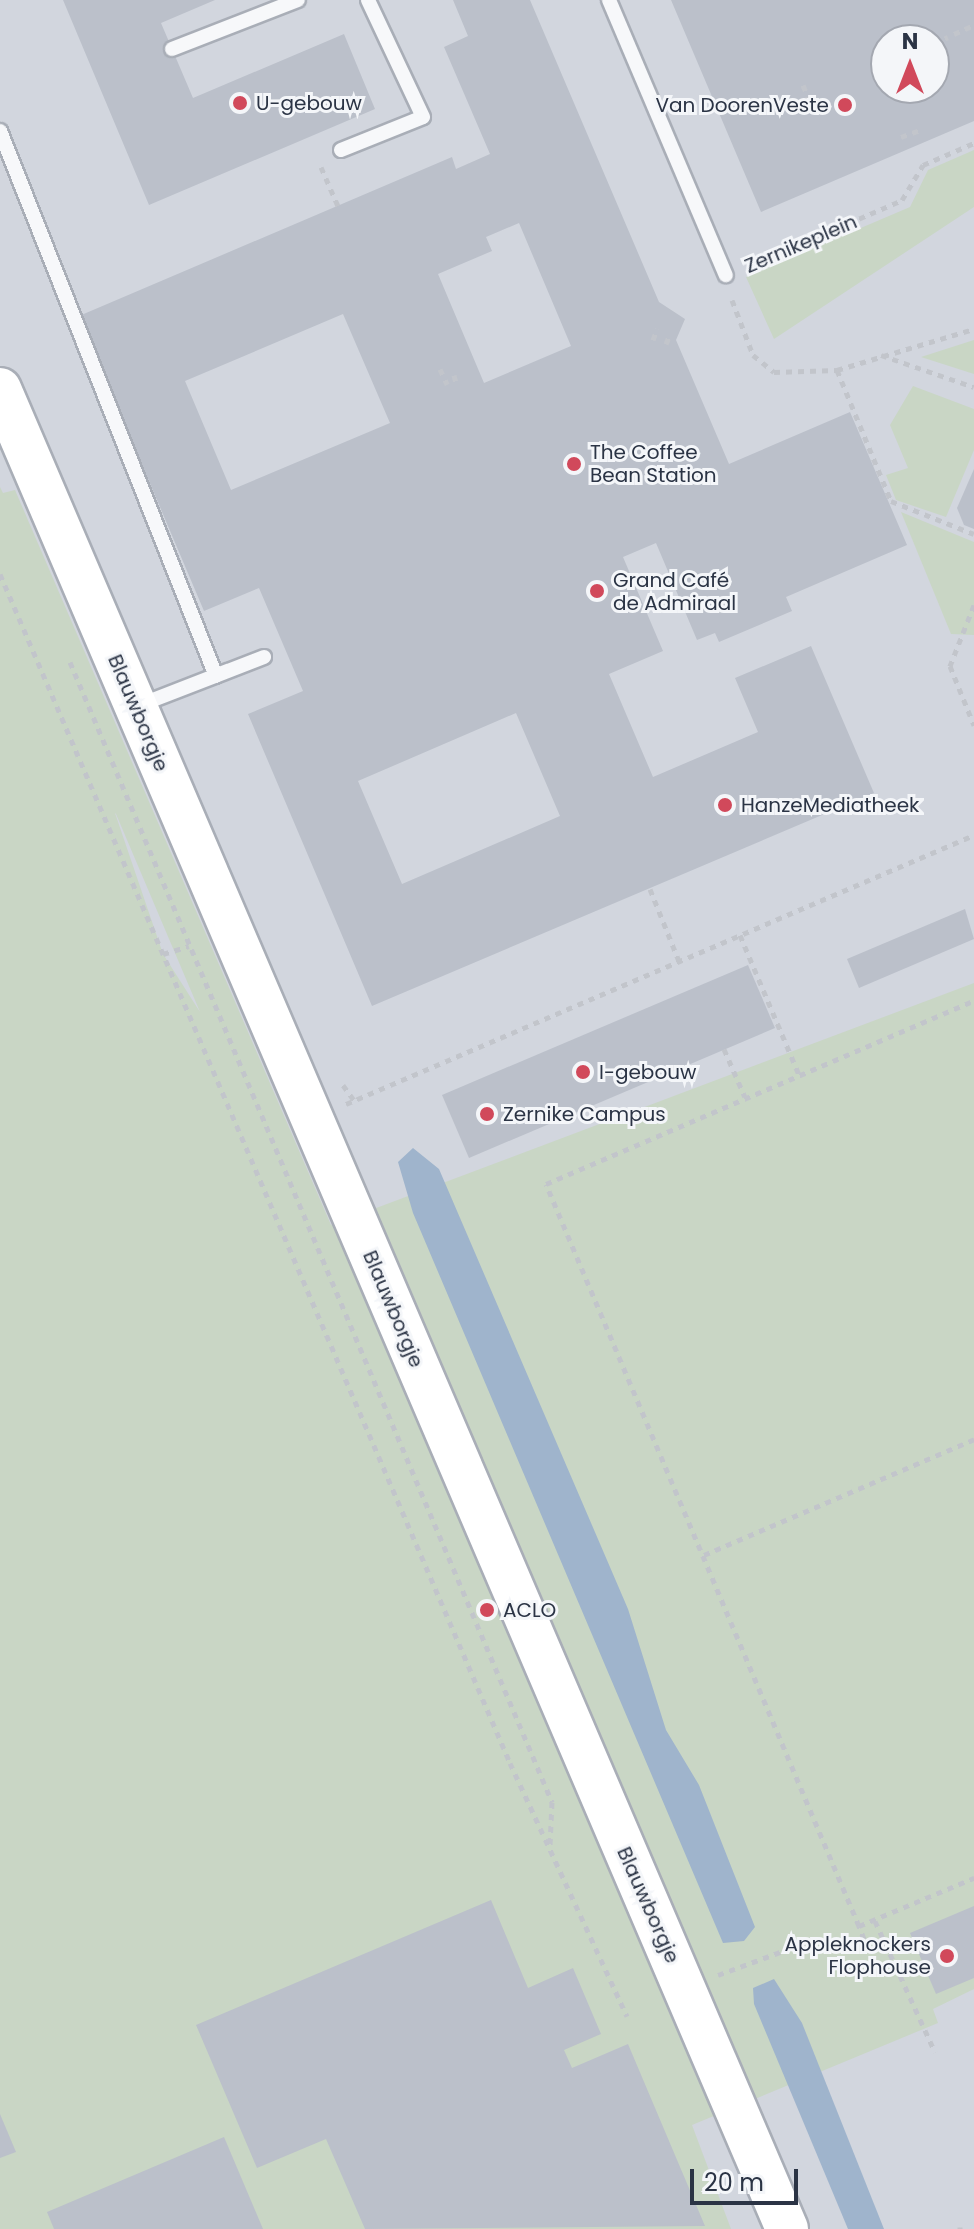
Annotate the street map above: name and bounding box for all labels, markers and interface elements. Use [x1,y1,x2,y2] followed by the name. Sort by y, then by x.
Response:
[870,24,950,104] north arrow
[902,26,918,57] text: N
[256,91,362,115] place label: U-gebouw
[655,93,829,117] place label: Van DoorenVeste
[231,94,249,112] marker: U-gebouw
[836,96,854,114] marker: Van DoorenVeste
[741,210,861,278] street label: Zernikeplein
[590,440,717,487] place label: The Coffee Bean Station
[565,455,583,473] marker: The Coffee Bean Station
[613,568,736,615] place label: Grand Café de Admiraal
[588,582,606,600] marker: Grand Café de Admiraal
[103,651,173,775] street label: Blauwborgje
[741,793,919,817] place label: HanzeMediatheek
[716,796,734,814] marker: HanzeMediatheek
[599,1060,696,1084] place label: I-gebouw
[574,1063,592,1081] marker: I-gebouw
[503,1102,666,1126] place label: Zernike Campus
[478,1105,496,1123] marker: Zernike Campus
[358,1247,428,1371] street label: Blauwborgje
[503,1598,556,1622] place label: ACLO
[478,1601,496,1619] marker: ACLO
[612,1843,684,1967] street label: Blauwborgje
[785,1932,931,1979] place label: Appleknockers Flophouse
[938,1947,956,1965] marker: Appleknockers Flophouse
[694,2153,802,2203] scale bar
[704,2166,764,2199] text: 20 m

